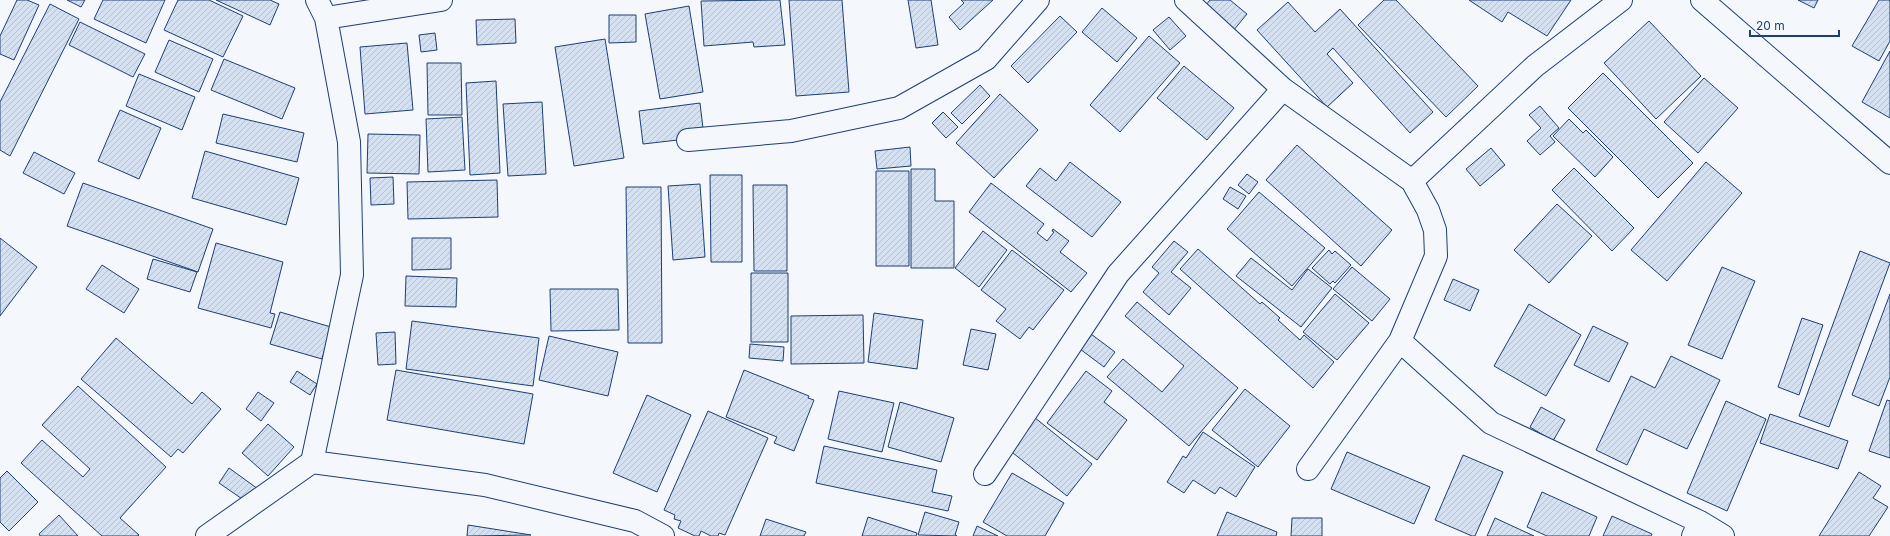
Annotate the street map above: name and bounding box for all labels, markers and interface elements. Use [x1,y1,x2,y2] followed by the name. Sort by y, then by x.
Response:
[1750,12,1839,38] scale bar
[1756,18,1785,33] text: 20 m

